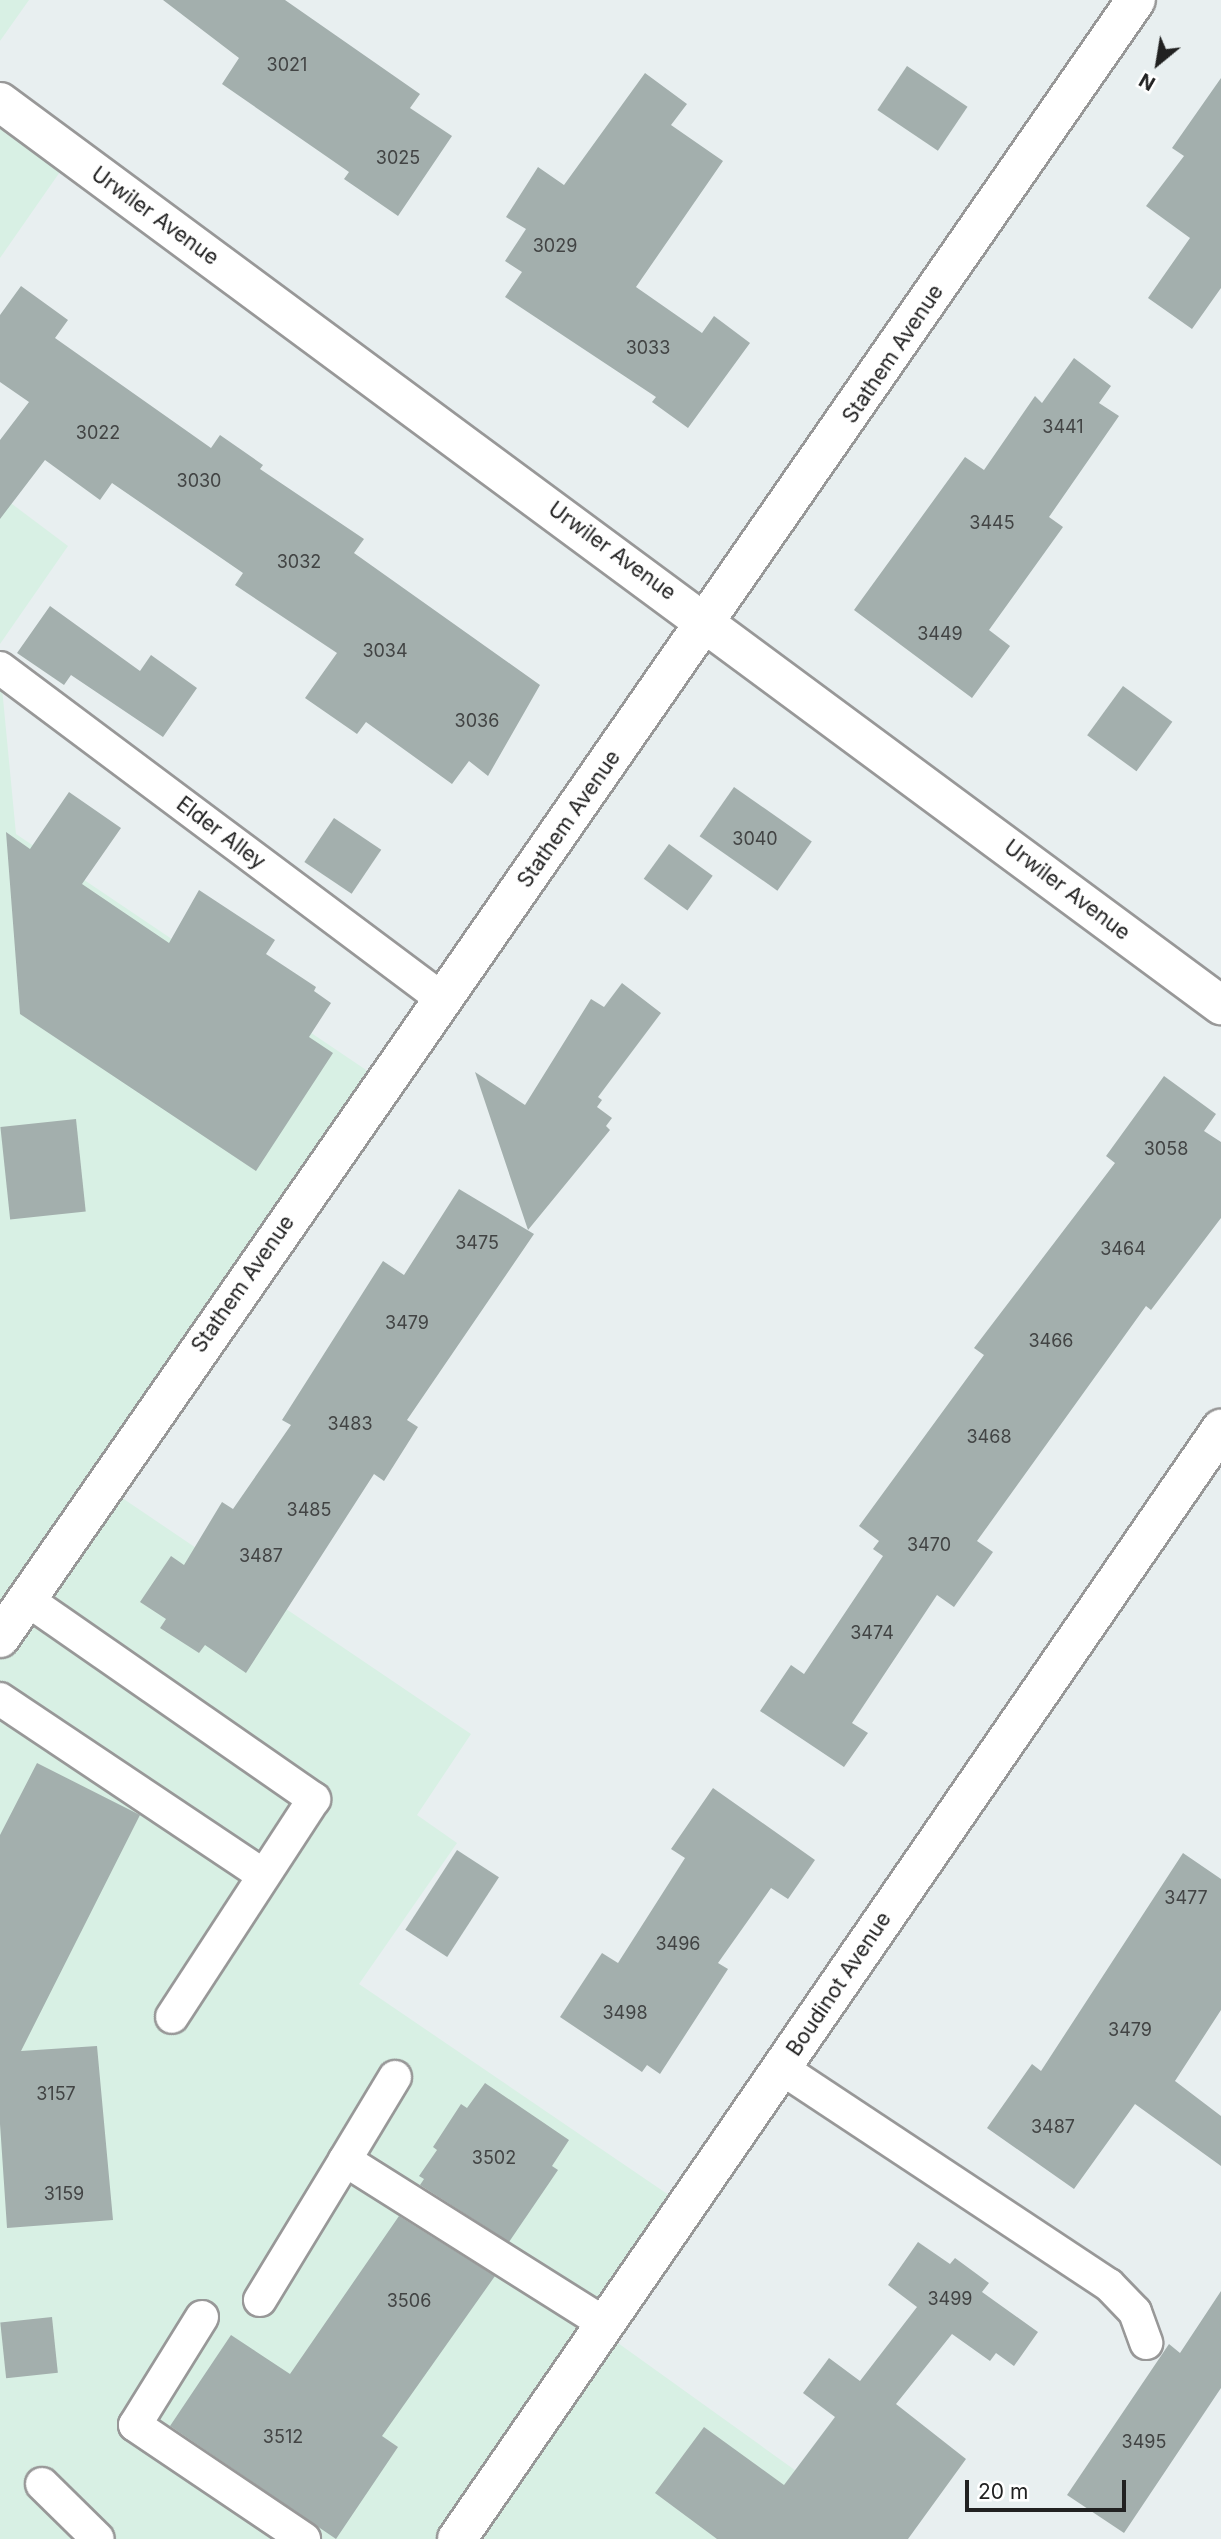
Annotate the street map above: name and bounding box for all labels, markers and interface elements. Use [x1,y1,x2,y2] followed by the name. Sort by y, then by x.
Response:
[1123,28,1193,98] north arrow
[267,54,307,76] house number: 3021
[1135,68,1159,95] text: N
[376,147,420,169] house number: 3025
[87,161,223,271] street label: Urwiler Avenue
[533,235,577,257] house number: 3029
[837,280,949,428] street label: Stathem Avenue
[626,337,670,359] house number: 3033
[1042,416,1084,438] house number: 3441
[76,422,120,444] house number: 3022
[177,470,221,492] house number: 3030
[544,496,680,606] street label: Urwiler Avenue
[969,512,1015,534] house number: 3445
[277,551,321,573] house number: 3032
[917,623,963,645] house number: 3449
[362,640,408,662] house number: 3034
[455,710,499,732] house number: 3036
[512,745,626,893] street label: Stathem Avenue
[172,791,270,875] street label: Elder Alley
[732,828,778,850] house number: 3040
[999,835,1135,945] street label: Urwiler Avenue
[1144,1138,1188,1160] house number: 3058
[186,1210,300,1358] street label: Stathem Avenue
[455,1232,499,1254] house number: 3475
[1100,1238,1146,1260] house number: 3464
[385,1312,429,1334] house number: 3479
[1028,1330,1074,1352] house number: 3466
[328,1413,372,1435] house number: 3483
[966,1426,1012,1448] house number: 3468
[287,1499,331,1521] house number: 3485
[907,1534,951,1556] house number: 3470
[239,1545,283,1567] house number: 3487
[850,1622,894,1644] house number: 3474
[1164,1887,1208,1909] house number: 3477
[782,1907,896,2061] street label: Boudinot Avenue
[655,1933,701,1955] house number: 3496
[602,2002,648,2024] house number: 3498
[1108,2019,1152,2041] house number: 3479
[36,2083,76,2105] house number: 3157
[1031,2116,1075,2138] house number: 3487
[472,2147,516,2169] house number: 3502
[44,2183,84,2205] house number: 3159
[927,2288,973,2310] house number: 3499
[387,2290,431,2312] house number: 3506
[263,2426,303,2448] house number: 3512
[1122,2431,1166,2453] house number: 3495
[969,2466,1130,2510] scale bar
[978,2479,1028,2504] text: 20 m

